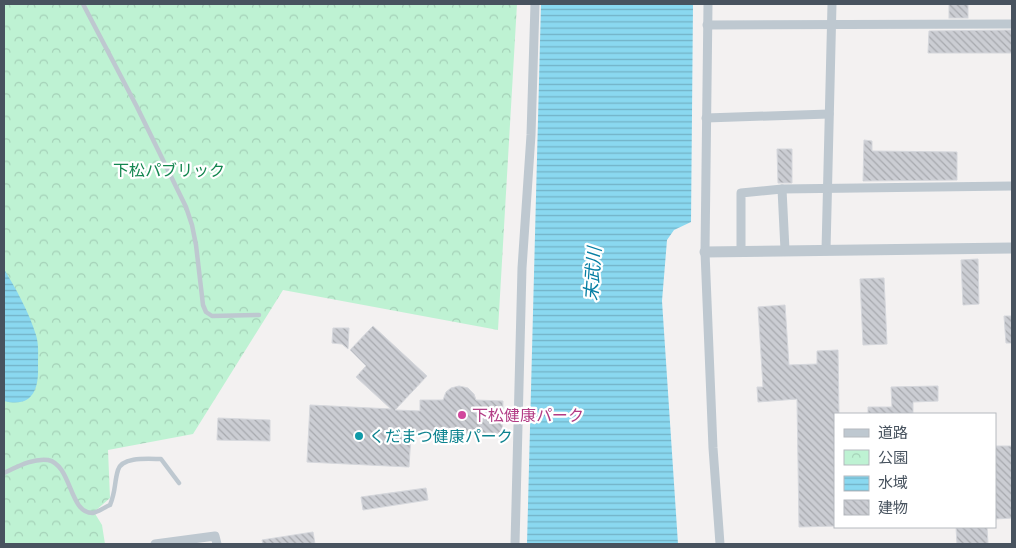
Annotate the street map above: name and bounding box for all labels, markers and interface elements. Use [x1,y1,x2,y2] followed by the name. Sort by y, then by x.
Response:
[113,161,225,180] park label: 下松パブリック
[580,244,606,302] water label: 末武川
[472,406,584,425] place label: 下松健康パーク
[456,409,468,421] marker: 下松健康パーク
[834,413,996,528] legend
[878,423,908,442] text: 道路
[369,427,513,446] place label: くだまつ健康パーク
[353,430,365,442] marker: くだまつ健康パーク
[878,448,908,467] text: 公園
[878,473,908,492] text: 水域
[878,498,908,517] text: 建物

